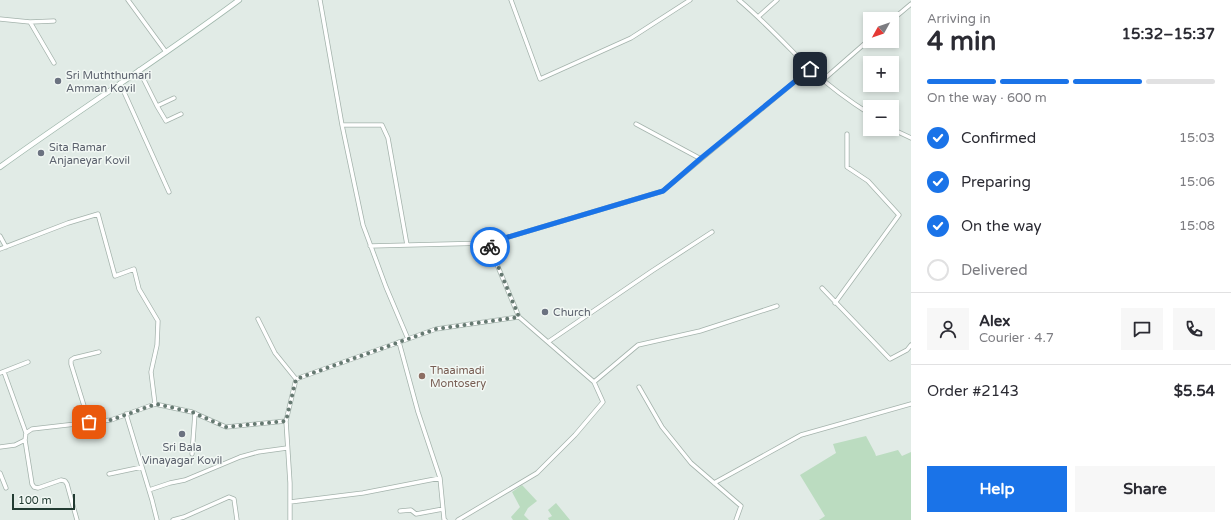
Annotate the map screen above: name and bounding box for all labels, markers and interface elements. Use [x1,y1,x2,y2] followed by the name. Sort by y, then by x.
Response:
[927,11,991,27] text: Arriving in
[863,12,899,48] north arrow
[863,12,899,136] map controls
[1122,25,1215,43] text: 15:32–15:37
[927,26,996,57] text: 4 min
[793,52,827,86] pin
[863,56,899,92] button: +
[799,58,821,80] icon: home
[66,69,151,95] place label: Sri Muththumari Amman Kovil
[53,76,63,86] marker: Sri Muththumari Amman Kovil
[927,90,1047,106] text: On the way · 600 m
[863,100,899,136] button: −
[927,127,949,149] icon: check
[961,129,1036,147] text: Confirmed
[1179,130,1215,146] text: 15:03
[49,141,130,167] place label: Sita Ramar Anjaneyar Kovil
[36,148,46,158] marker: Sita Ramar Anjaneyar Kovil
[927,171,949,193] icon: check
[961,173,1031,191] text: Preparing
[1179,174,1215,190] text: 15:06
[927,215,949,237] icon: check
[961,217,1041,235] text: On the way
[1179,218,1215,234] text: 15:08
[470,227,510,267] courier
[479,236,501,258] icon: bike
[961,261,1028,279] text: Delivered
[553,306,591,319] place label: Church
[540,307,550,317] marker: Church
[927,308,969,350] button: person
[1121,308,1163,350] button: chat
[1173,308,1215,350] button: phone
[979,312,1010,330] text: Alex
[979,330,1054,346] text: Courier · 4.7
[430,364,486,390] place label: Thaaimadi Montosery
[417,371,427,381] marker: Thaaimadi Montosery
[927,382,1019,400] text: Order #2143
[1174,382,1215,400] text: $5.54
[72,405,106,439] pin
[78,411,100,433] icon: bag
[177,429,187,439] marker: Sri Bala Vinayagar Kovil
[142,441,222,467] place label: Sri Bala Vinayagar Kovil
[927,466,1067,512] button: Help
[1075,466,1215,512] button: Share
[12,492,75,511] scale bar
[18,494,52,507] text: 100 m

